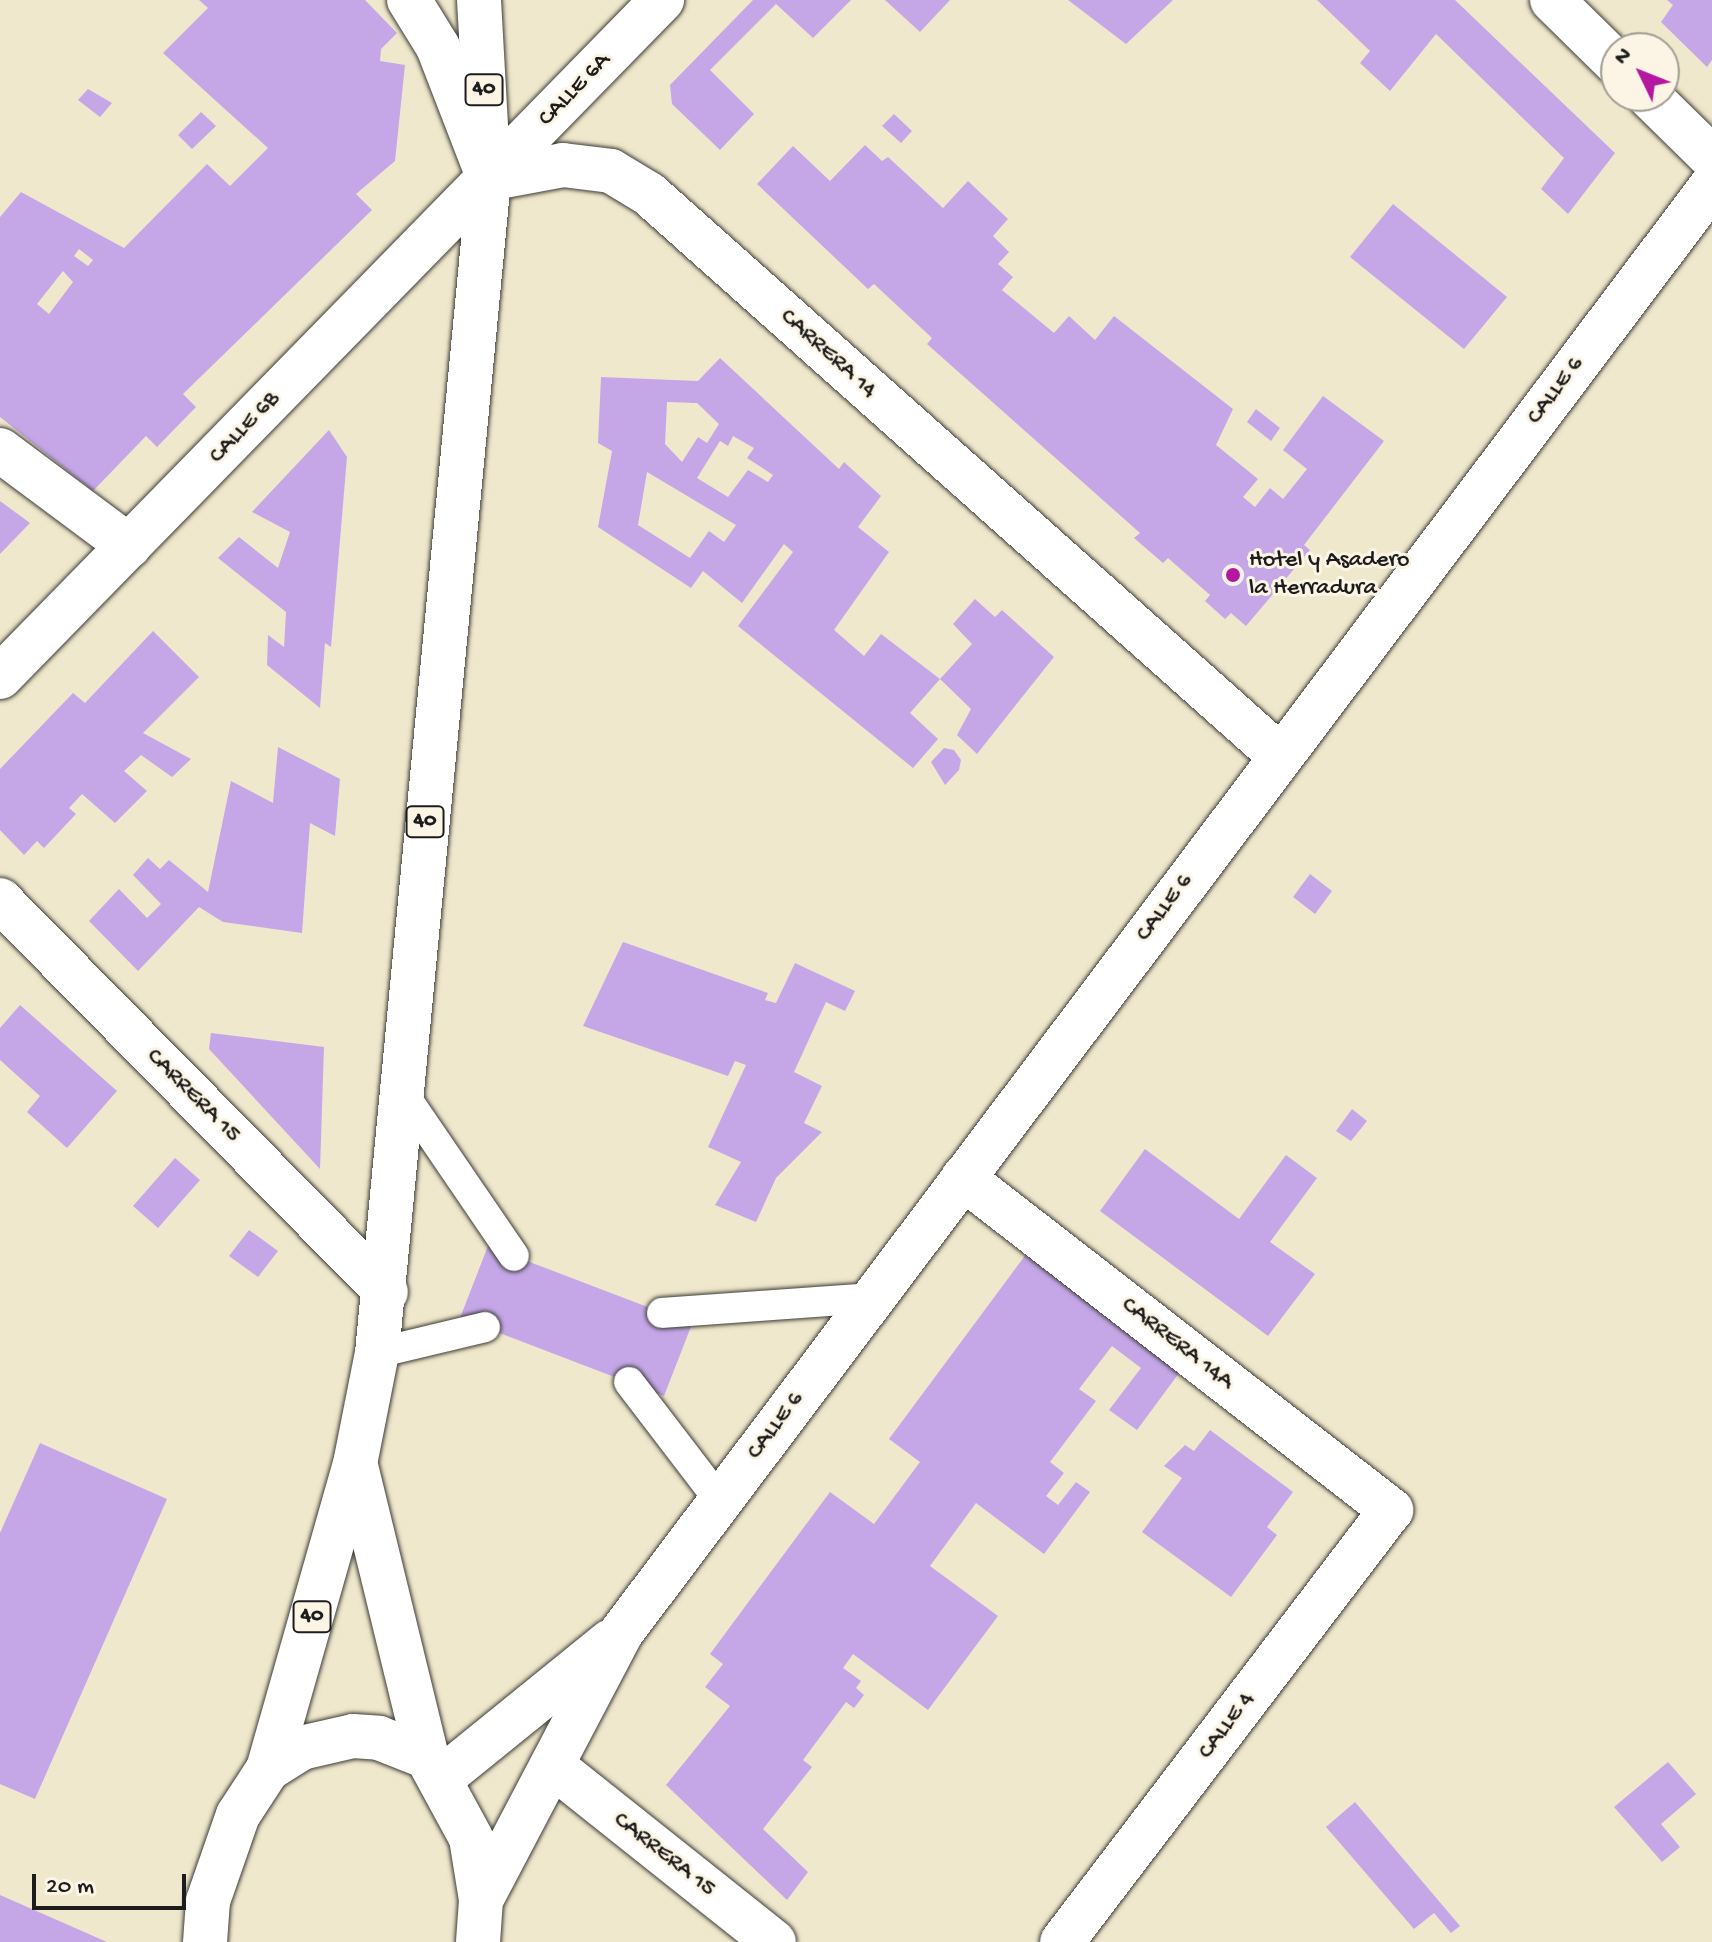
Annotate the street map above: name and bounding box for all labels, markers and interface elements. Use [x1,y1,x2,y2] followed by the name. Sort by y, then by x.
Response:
[1600,32,1680,112] north arrow
[1610,43,1638,71] text: N
[533,47,617,133] street label: CALLE 6A
[464,72,504,108] road number: 40
[774,303,882,405] street label: CARRERA 14
[1521,351,1591,431] street label: CALLE 6
[203,386,287,470] street label: CALLE 6B
[1249,547,1410,603] place label: Hotel y Asadero la Herradura
[1224,566,1242,584] marker: Hotel y Asadero la Herradura
[405,804,445,840] road number: 40
[1130,868,1200,948] street label: CALLE 6
[140,1043,246,1149] street label: CARRERA 15
[1115,1291,1239,1397] street label: CARRERA 14A
[741,1386,811,1466] street label: CALLE 6
[292,1599,332,1635] road number: 40
[1192,1687,1262,1765] street label: CALLE 4
[607,1806,721,1904] street label: CARRERA 15
[36,1858,190,1908] scale bar
[46,1873,94,1902] text: 20 m

